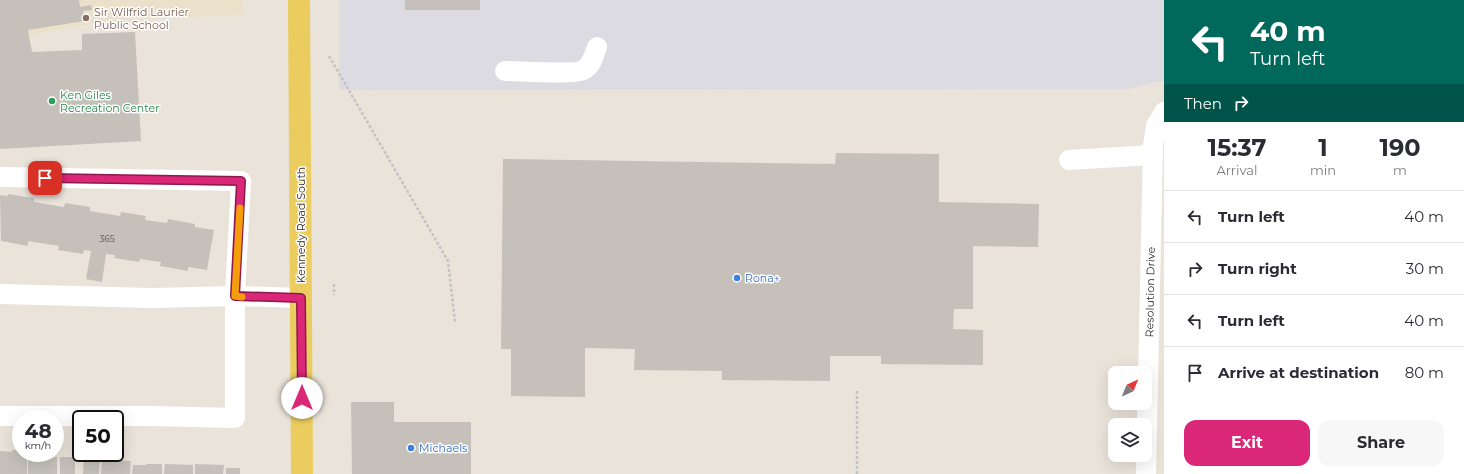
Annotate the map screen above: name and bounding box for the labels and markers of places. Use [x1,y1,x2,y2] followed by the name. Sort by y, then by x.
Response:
[94,5,189,32] place label: Sir Wilfrid Laurier Public School
[81,13,91,23] marker: Sir Wilfrid Laurier Public School
[60,88,160,115] place label: Ken Giles Recreation Center
[47,96,57,106] marker: Ken Giles Recreation Center
[28,161,62,195] pin
[745,271,780,285] place label: Rona+
[732,273,742,283] marker: Rona+
[419,441,468,455] place label: Michaels
[406,443,416,453] marker: Michaels

